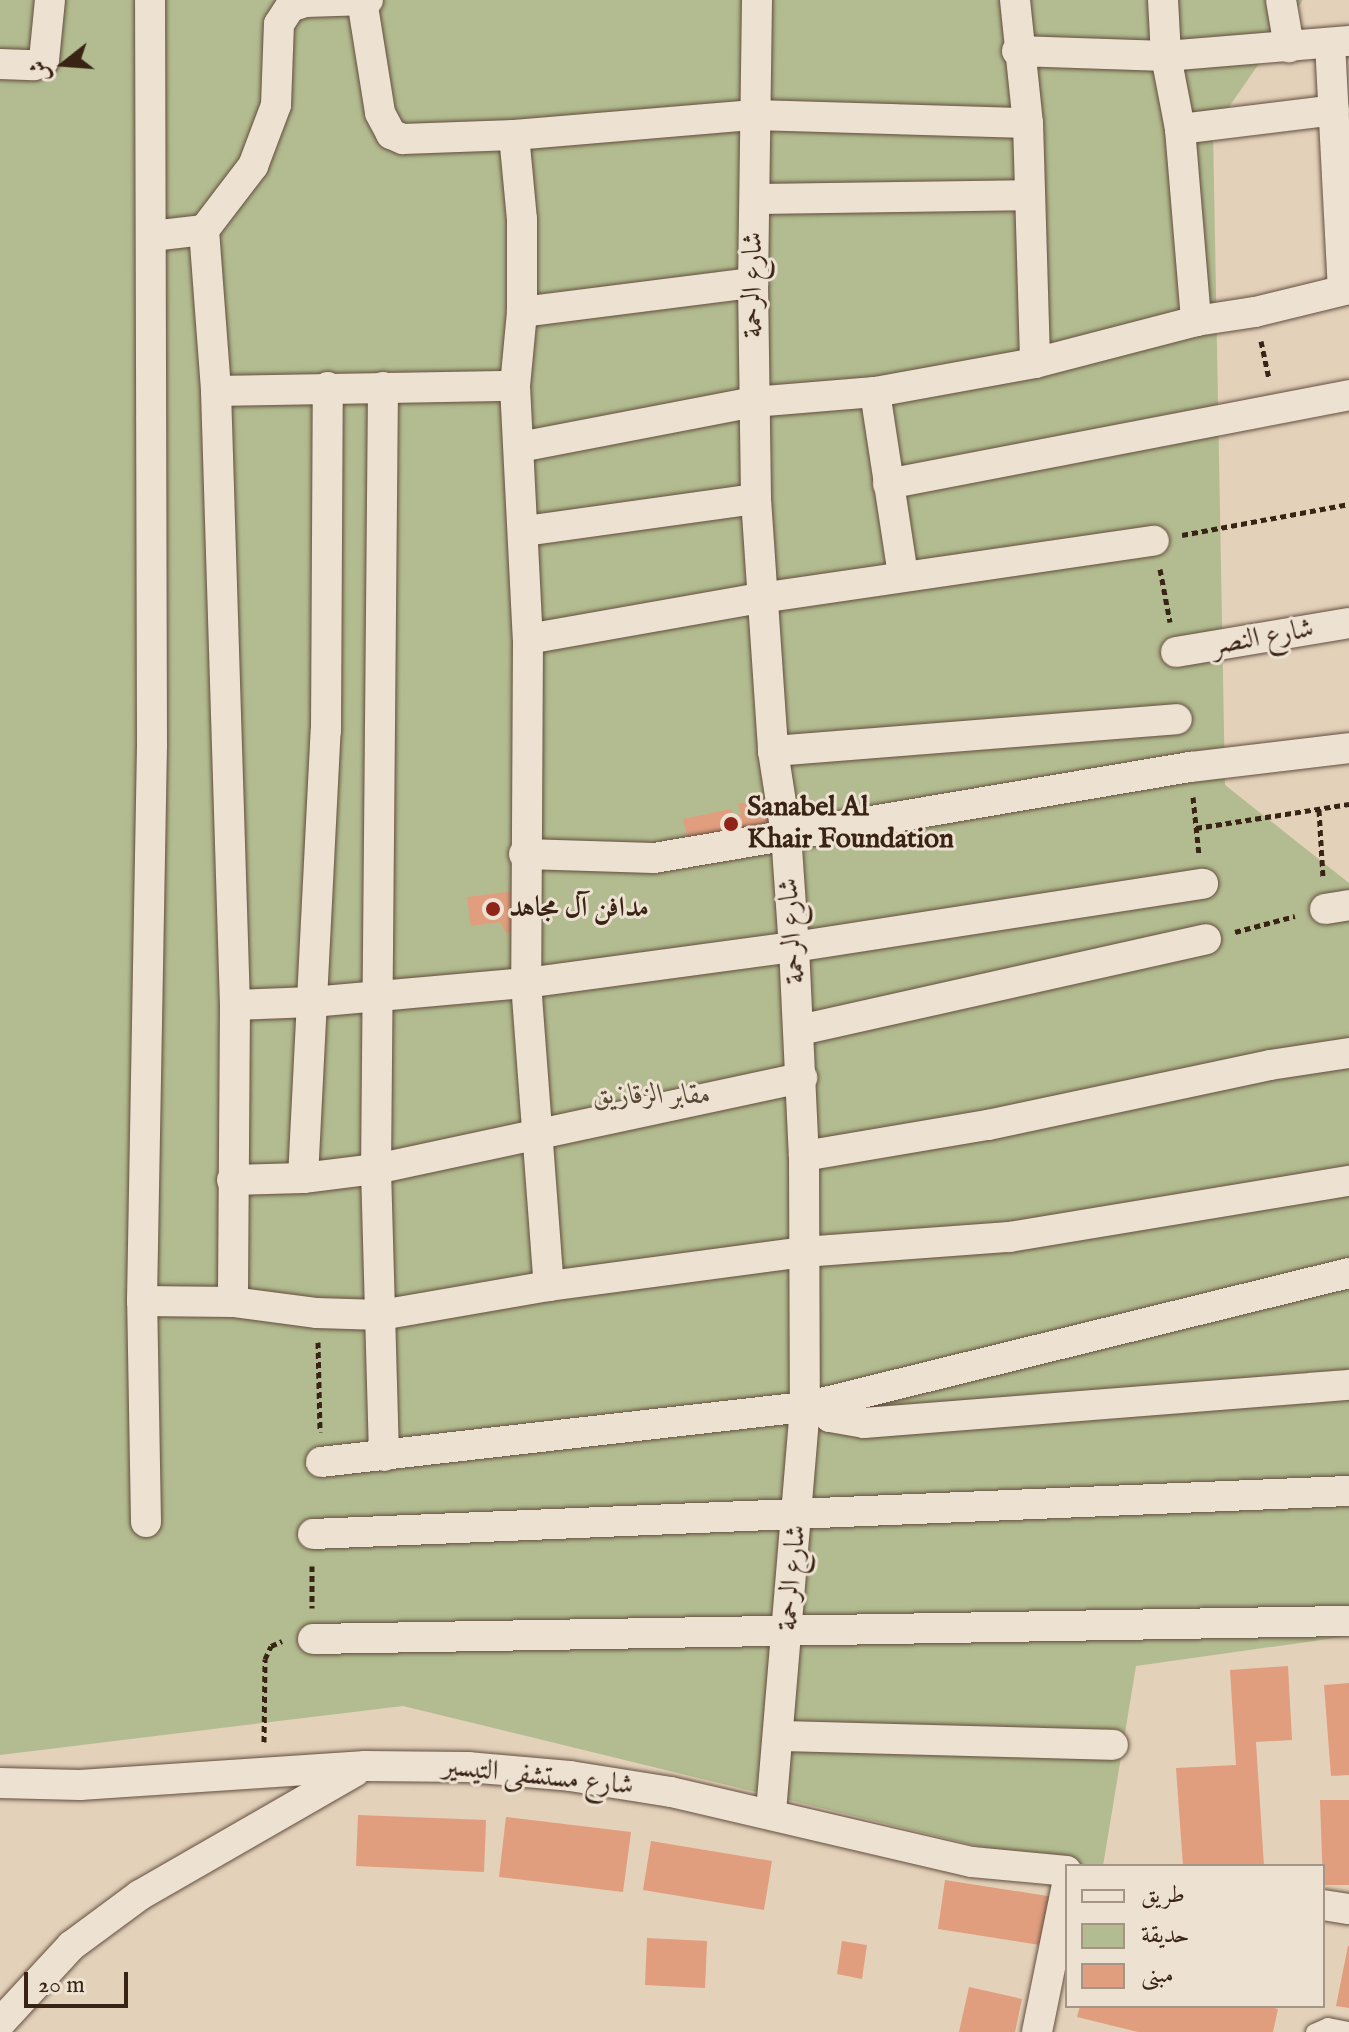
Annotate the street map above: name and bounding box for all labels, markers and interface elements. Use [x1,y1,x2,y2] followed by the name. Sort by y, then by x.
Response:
[24,24,104,104] north arrow
[24,56,58,86] text: ش
[737,232,771,338] street label: شارع الرحمة
[1210,613,1316,663] street label: شارع النصر
[747,791,954,857] place label: Sanabel Al Khair Foundation
[722,815,740,833] marker: Sanabel Al Khair Foundation
[773,877,813,985] street label: شارع الرحمة
[509,892,649,926] place label: مدافن آل مجاهد
[484,900,502,918] marker: مدافن آل مجاهد
[593,1079,711,1113] park label: مقابر الزقازيق
[772,1524,814,1632] street label: شارع الرحمة
[441,1750,635,1804] street label: شارع مستشفى التيسير
[1065,1864,1325,2008] legend
[1141,1880,1185,1911] text: طريق
[1141,1920,1190,1951] text: حديقة
[28,1956,132,2006] scale bar
[1141,1960,1174,1991] text: مبنى
[38,1970,85,2001] text: 20 m

